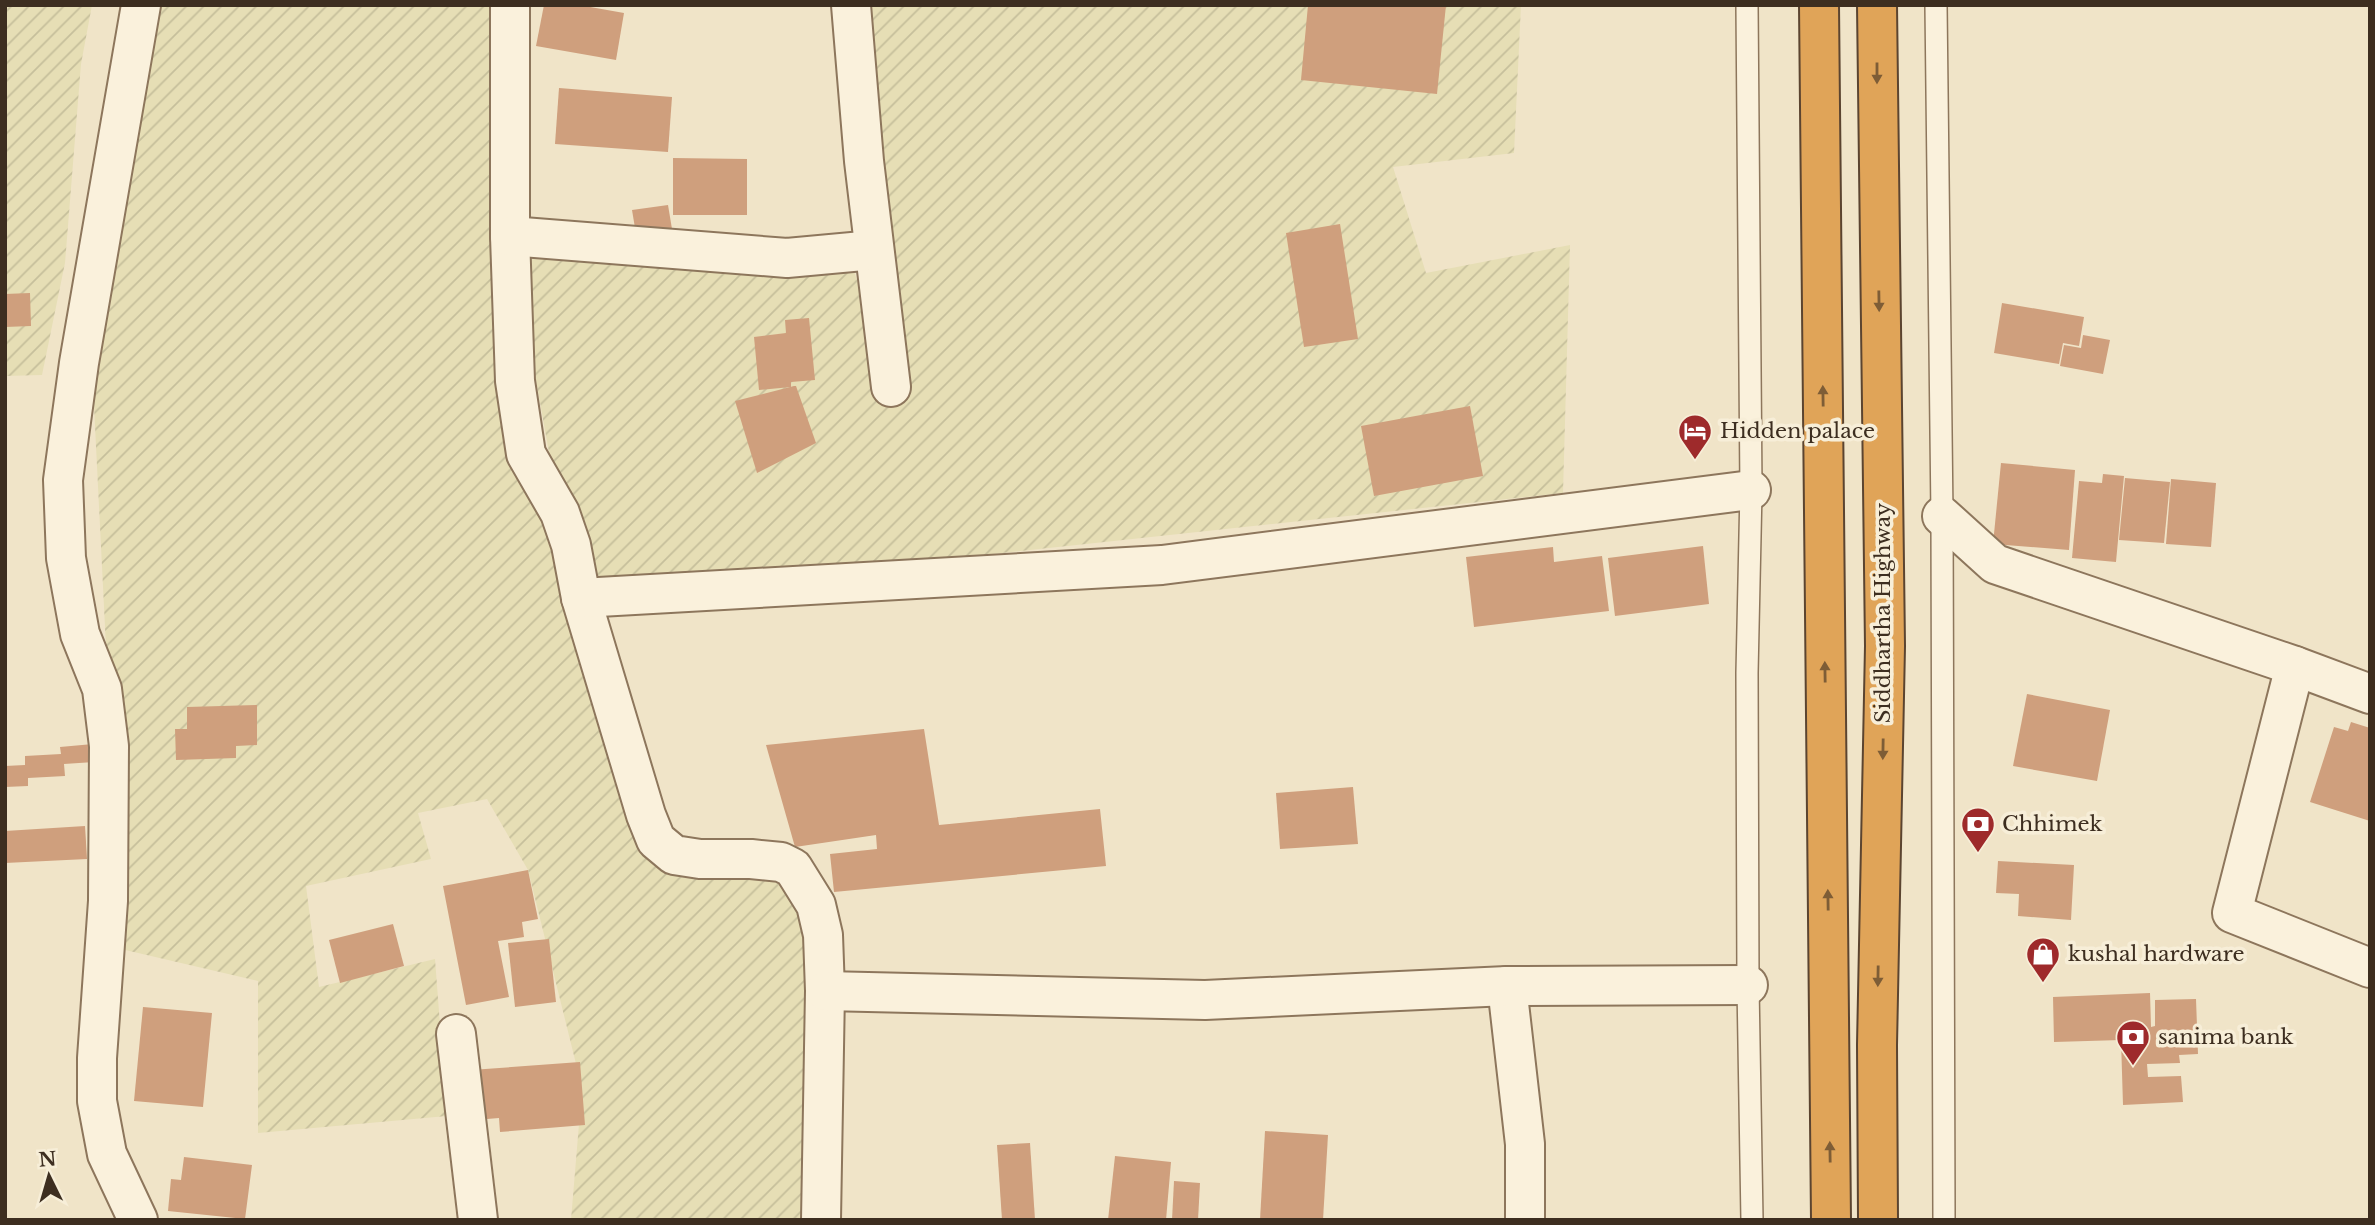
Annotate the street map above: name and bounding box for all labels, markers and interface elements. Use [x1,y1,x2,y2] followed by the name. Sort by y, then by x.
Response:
[1871,63,1883,85] one-way arrow
[1873,290,1885,312] one-way arrow
[1817,384,1828,406] one-way arrow
[1676,412,1714,461] hotel icon: Hidden palace
[1720,418,1875,444] place label: Hidden palace
[1870,502,1896,723] street label: Siddhartha Highway
[1819,661,1831,683] one-way arrow
[1877,738,1889,760] one-way arrow
[1959,805,1997,854] bank icon: Chhimek
[2002,811,2102,837] place label: Chhimek
[1822,888,1833,910] one-way arrow
[2024,935,2062,984] shop icon: kushal hardware
[2068,941,2245,967] place label: kushal hardware
[1872,966,1884,988] one-way arrow
[2114,1018,2152,1067] bank icon: sanima bank
[2158,1024,2294,1050] place label: sanima bank
[1824,1140,1836,1162] one-way arrow
[14,1141,84,1211] north arrow
[38,1147,58,1172] text: N

